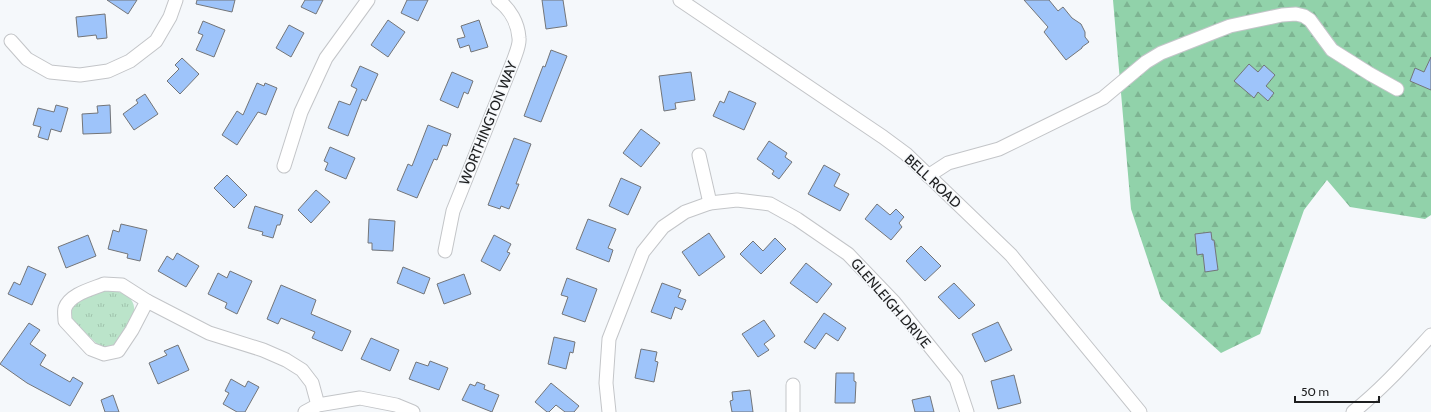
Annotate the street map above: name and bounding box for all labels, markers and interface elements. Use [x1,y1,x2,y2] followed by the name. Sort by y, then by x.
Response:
[455,58,521,187] street label: WORTHINGTON WAY
[901,150,965,212] street label: BELL ROAD
[847,254,935,352] street label: GLENLEIGH DRIVE
[1295,378,1379,404] scale bar
[1301,384,1329,399] text: 50 m

